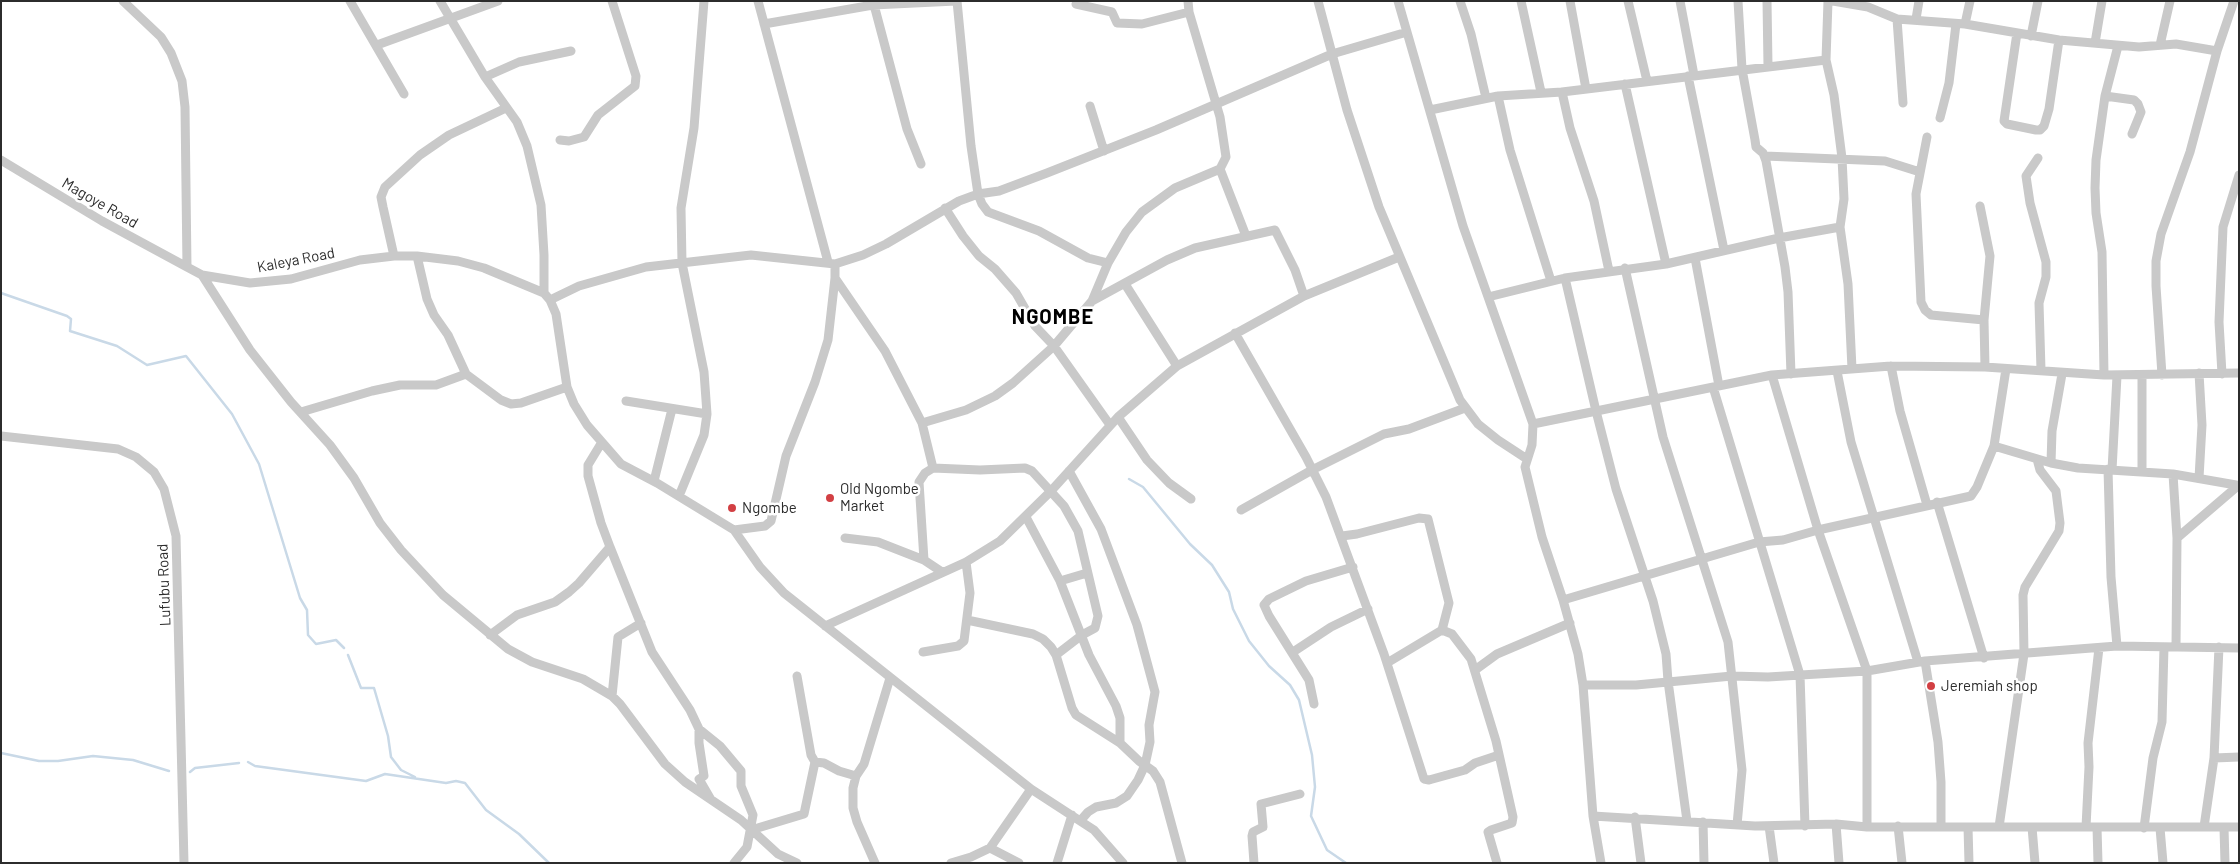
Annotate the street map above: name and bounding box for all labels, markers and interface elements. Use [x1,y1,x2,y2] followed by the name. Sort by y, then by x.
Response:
[59,174,141,232] street label: Magoye Road
[256,244,336,276] street label: Kaleya Road
[1011,305,1095,329] district label: NGOMBE
[840,480,919,515] place label: Old Ngombe Market
[824,492,836,504] marker: Old Ngombe Market
[742,499,797,517] place label: Ngombe
[726,502,738,514] marker: Ngombe
[154,544,174,626] street label: Lufubu Road
[1941,677,2038,695] place label: Jeremiah shop
[1925,680,1937,692] marker: Jeremiah shop

